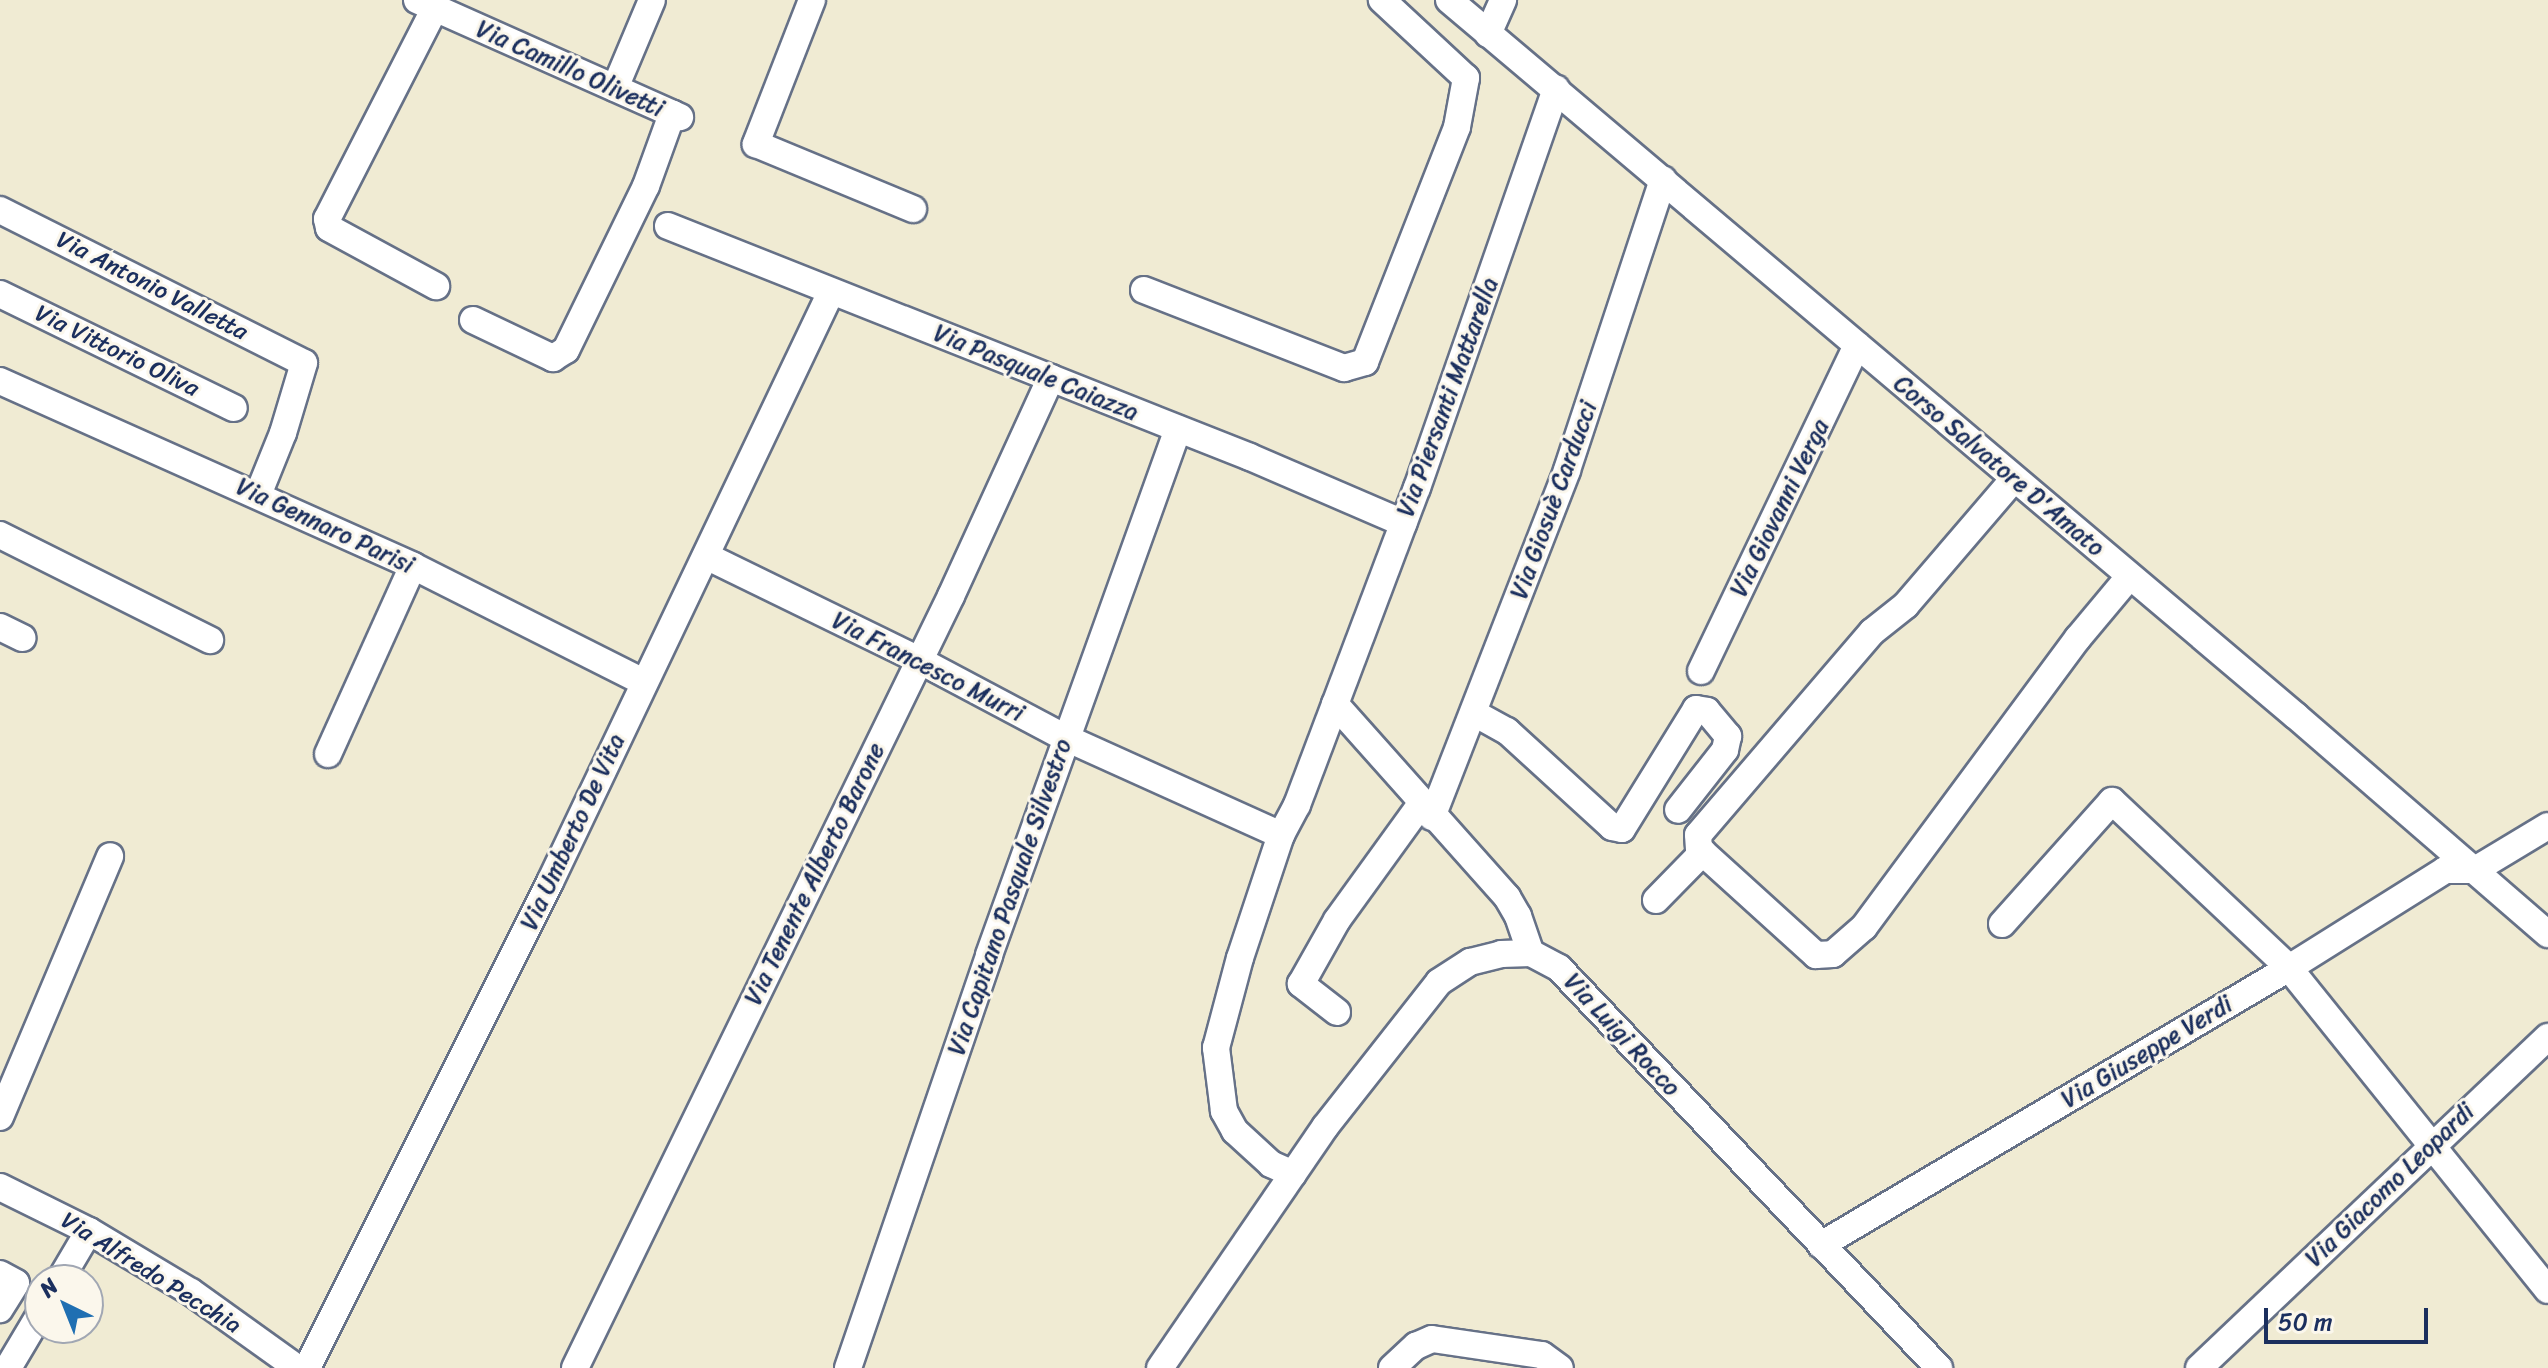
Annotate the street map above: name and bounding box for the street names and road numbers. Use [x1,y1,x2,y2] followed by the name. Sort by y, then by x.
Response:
[472,15,668,123] street label: Via Camillo Olivetti
[52,225,252,347] street label: Via Antonio Valletta
[1391,273,1505,521] street label: Via Piersanti Mattarella
[30,299,204,403] street label: Via Vittorio Oliva
[929,319,1143,427] street label: Via Pasquale Caiazza
[1888,370,2110,562] street label: Corso Salvatore D'Amato
[1505,397,1603,603] street label: Via Giosuè Carducci
[1725,415,1835,601] street label: Via Giovanni Verga
[231,472,419,580] street label: Via Gennaro Parisi
[827,606,1029,728] street label: Via Francesco Murri
[515,729,631,935] street label: Via Umberto De Vita
[942,735,1078,1059] street label: Via Capitano Pasquale Silvestro
[739,738,891,1010] street label: Via Tenente Alberto Barone
[1558,968,1686,1102] street label: Via Luigi Rocco
[2056,990,2238,1114] street label: Via Giuseppe Verdi
[2300,1097,2480,1273] street label: Via Giacomo Leopardi
[55,1206,247,1340] street label: Via Alfredo Pecchia

